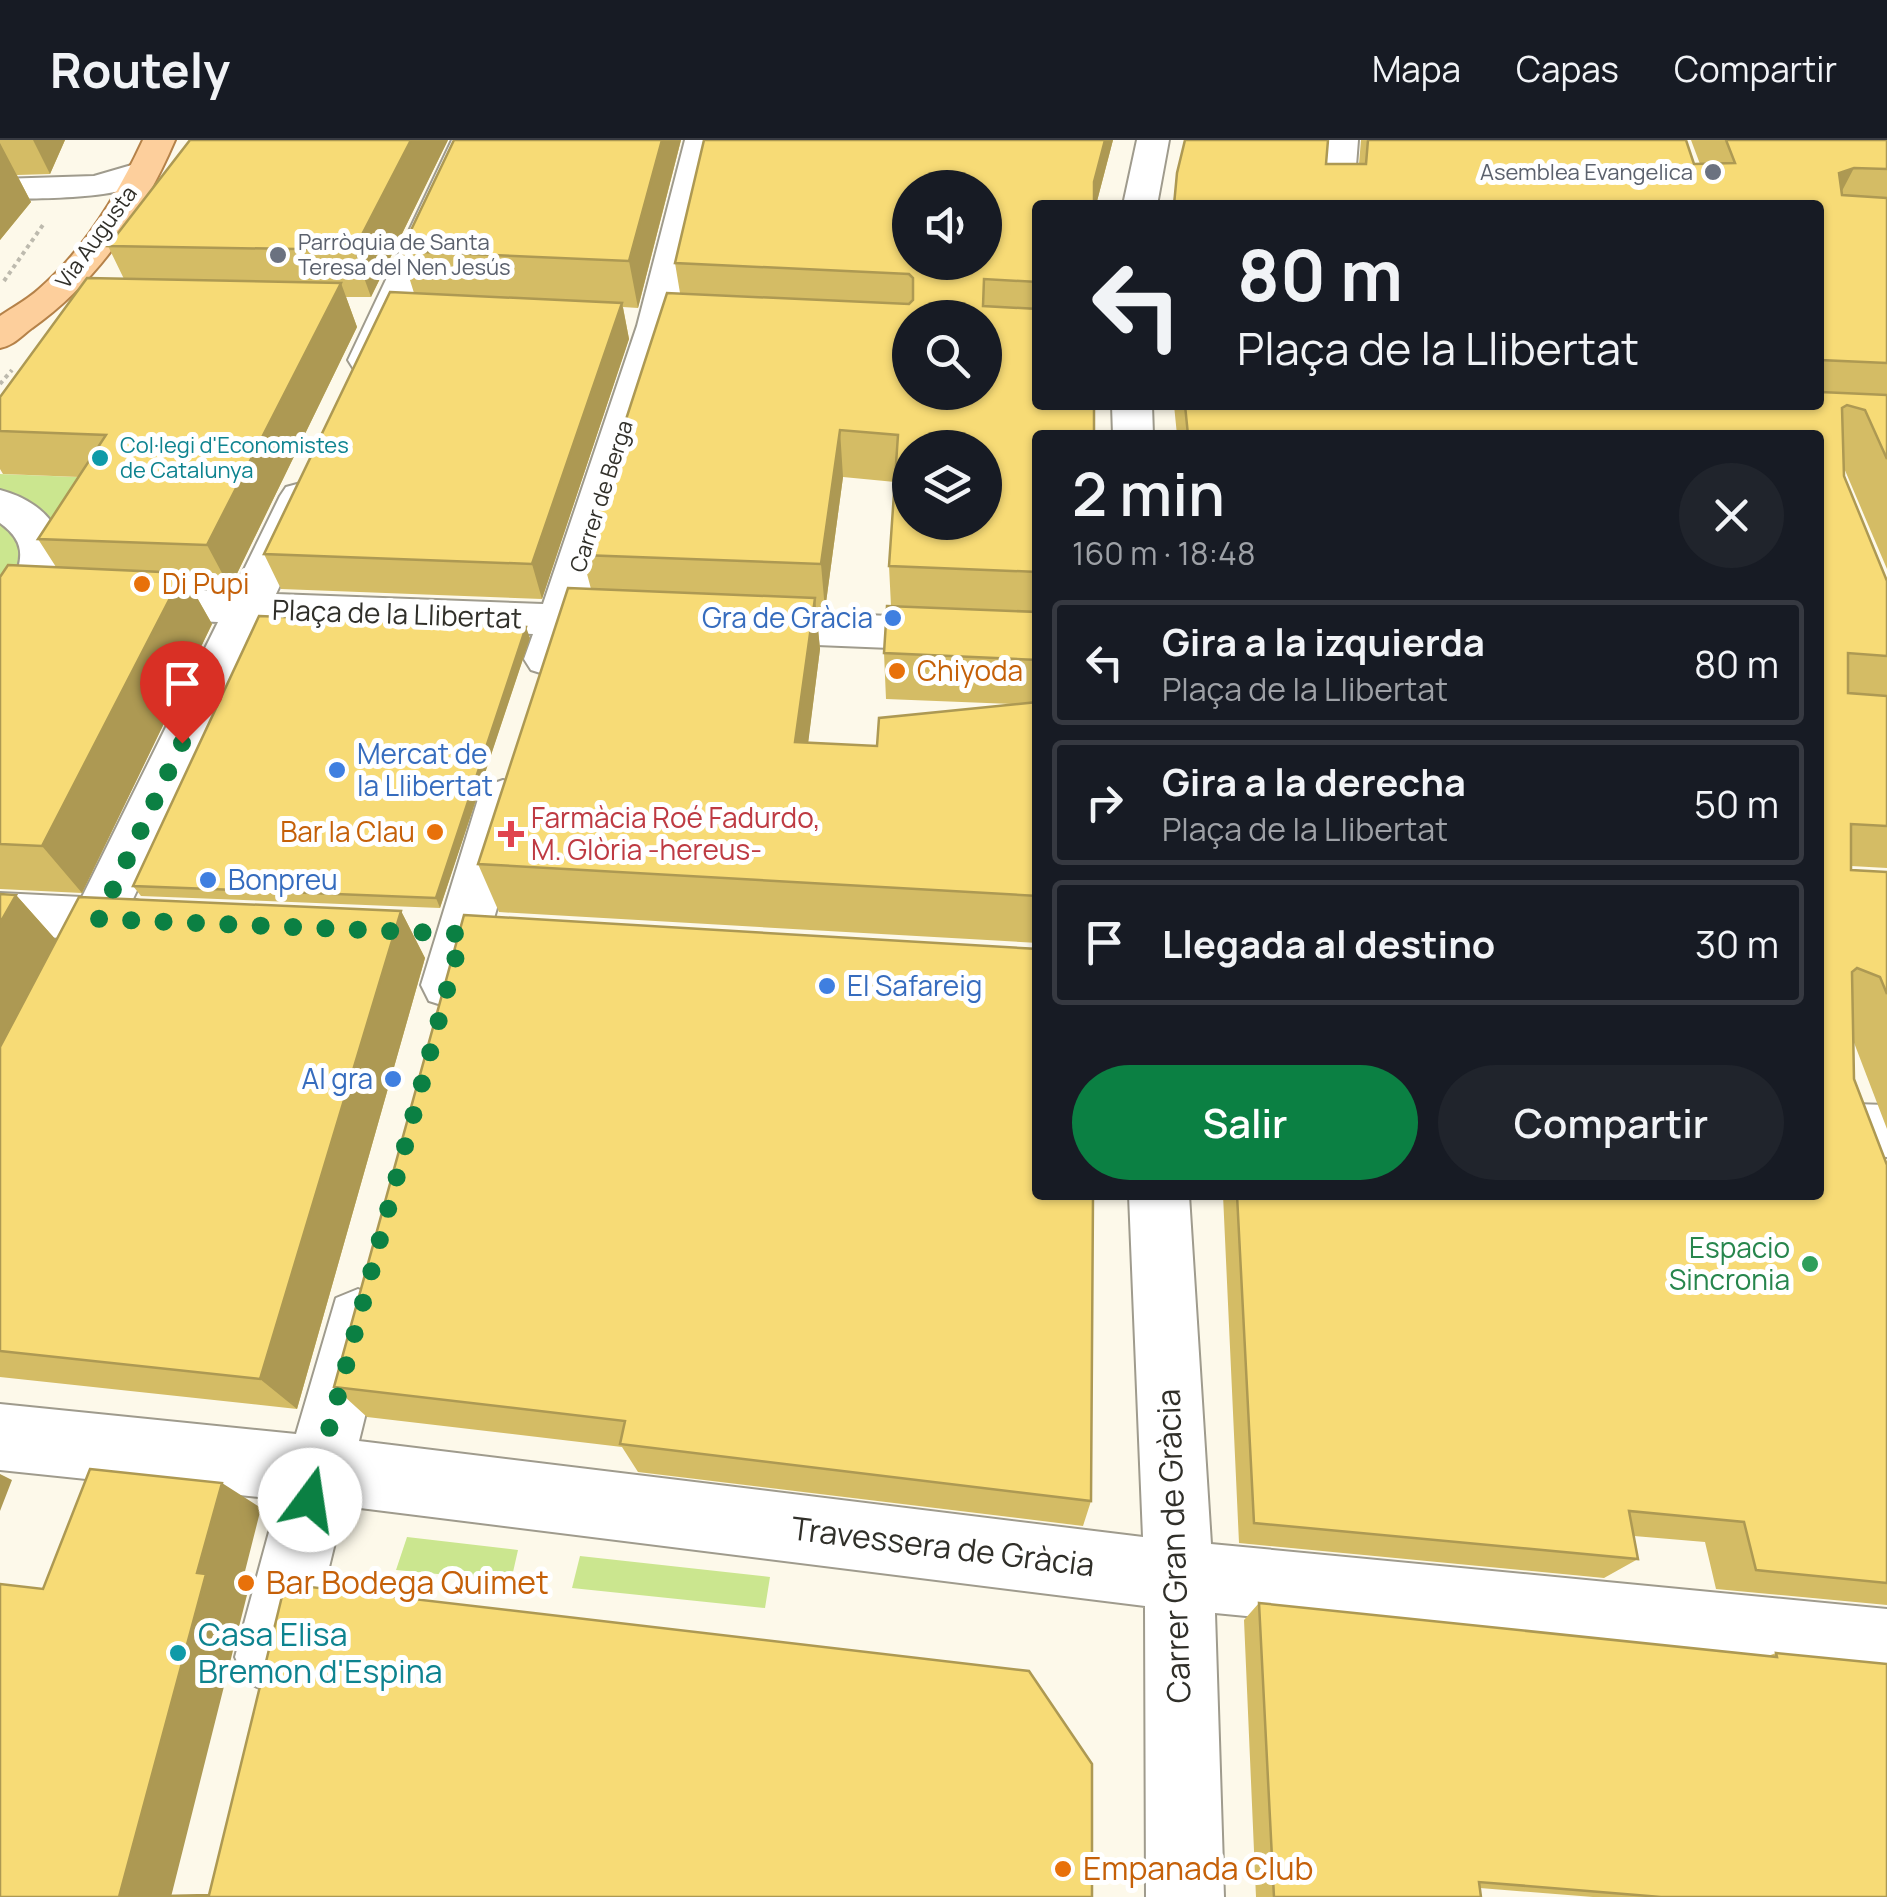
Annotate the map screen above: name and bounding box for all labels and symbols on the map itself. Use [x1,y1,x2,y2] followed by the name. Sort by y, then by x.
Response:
[1480,157,1693,187] place label: Asemblea Evangelica
[1702,161,1724,183] marker: Asemblea Evangelica
[49,180,143,294] street label: Via Augusta
[298,227,511,282] place label: Parròquia de Santa Teresa del Nen Jesús
[267,244,289,266] marker: Parròquia de Santa Teresa del Nen Jesús
[562,416,640,576] street label: Carrer de Berga
[120,430,349,485] place label: Col·legi d'Economistes de Catalunya
[89,447,111,469] marker: Col·legi d'Economistes de Catalunya
[162,564,250,602] place label: Di Pupi
[131,573,153,595] marker: Di Pupi
[271,590,523,636] street label: Plaça de la Llibertat
[702,598,873,636] place label: Gra de Gràcia
[882,607,904,629] marker: Gra de Gràcia
[140,641,225,744] pin
[917,651,1023,689] place label: Chiyoda
[886,660,908,682] marker: Chiyoda
[357,734,493,804] place label: Mercat de la Llibertat
[326,759,348,781] marker: Mercat de la Llibertat
[531,798,821,868] place label: Farmàcia Roé Fadurdo, M. Glòria -hereus-
[280,812,415,850] place label: Bar la Clau
[424,821,446,843] marker: Bar la Clau
[500,823,522,845] marker: Farmàcia Roé Fadurdo, M. Glòria -hereus-
[228,860,338,898] place label: Bonpreu
[197,869,219,891] marker: Bonpreu
[847,966,982,1004] place label: El Safareig
[816,975,838,997] marker: El Safareig
[301,1059,373,1097] place label: Al gra
[382,1068,404,1090] marker: Al gra
[1669,1228,1790,1298] place label: Espacio Sincronia
[1799,1253,1821,1275] marker: Espacio Sincronia
[1146,1388,1200,1704] street label: Carrer Gran de Gràcia
[258,1448,362,1552] position arrow
[789,1506,1097,1586] street label: Travessera de Gràcia
[266,1560,549,1604] place label: Bar Bodega Quimet
[235,1572,257,1594] marker: Bar Bodega Quimet
[198,1612,442,1693] place label: Casa Elisa Bremon d'Espina
[167,1642,189,1664] marker: Casa Elisa Bremon d'Espina
[1083,1846,1313,1890] place label: Empanada Club
[1052,1858,1074,1880] marker: Empanada Club

